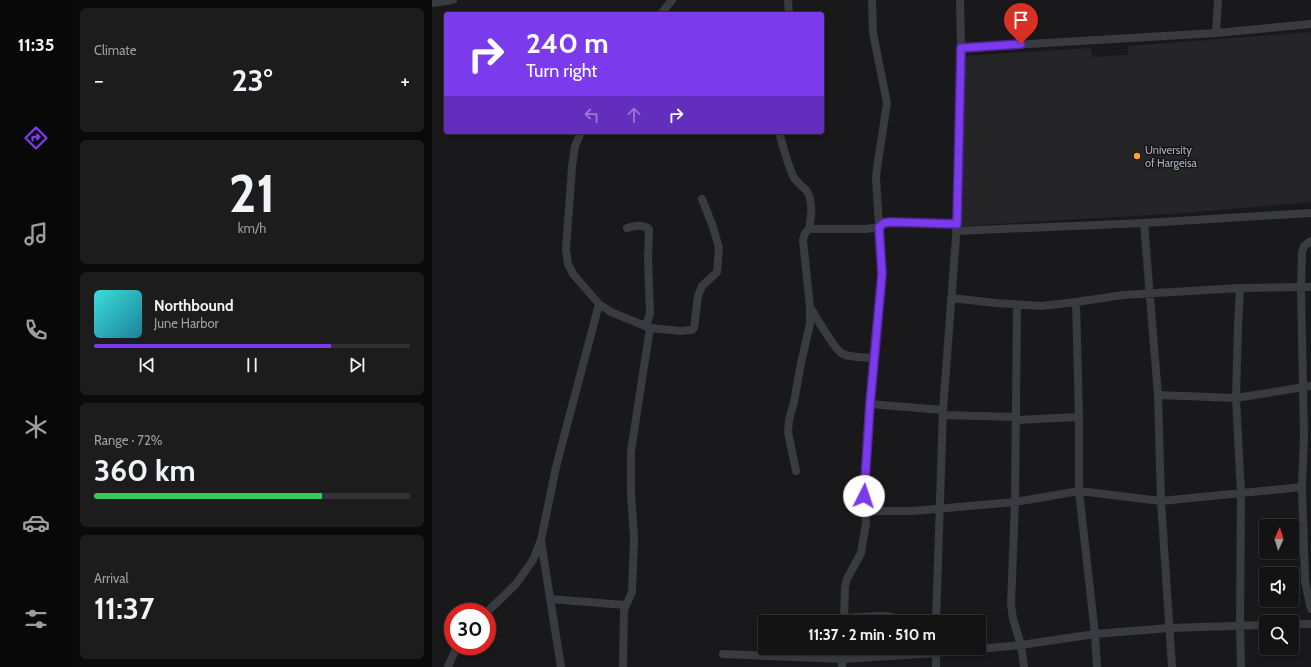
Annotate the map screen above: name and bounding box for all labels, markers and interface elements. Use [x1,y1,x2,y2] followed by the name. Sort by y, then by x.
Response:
[1004,3,1038,44] pin
[1010,9,1032,31] icon: arrive
[526,26,609,60] text: 240 m
[460,28,512,80] icon: right
[18,34,54,56] text: 11:35
[94,42,136,58] text: Climate
[526,60,597,82] text: Turn right
[232,62,272,99] text: 23°
[94,67,104,94] text: −
[400,67,410,94] text: +
[581,104,603,126] icon: left
[623,104,645,126] icon: ahead
[665,104,687,126] icon: right
[22,124,50,152] icon: directions
[1145,143,1197,170] place label: University of Hargeisa
[1132,151,1142,161] marker: University of Hargeisa
[229,162,275,225] text: 21
[22,220,50,248] icon: music
[238,220,266,236] text: km/h
[154,297,234,315] text: Northbound
[154,315,219,331] text: June Harbor
[22,316,50,344] icon: phone
[136,354,158,376] icon: previous
[241,354,263,376] icon: pause
[346,354,368,376] icon: next
[22,413,50,441] icon: climate
[94,432,162,448] text: Range · 72%
[94,452,196,489] text: 360 km
[843,475,885,517] position arrow
[22,509,50,537] icon: car
[1259,519,1299,559] north arrow
[1259,519,1299,655] map controls
[1259,567,1299,607] button: sound
[94,570,129,586] text: Arrival
[94,590,154,627] text: 11:37
[444,603,496,655] speed limit sign: 30
[22,605,50,633] icon: filters
[1259,615,1299,655] button: search
[808,626,936,644] text: 11:37 · 2 min · 510 m

